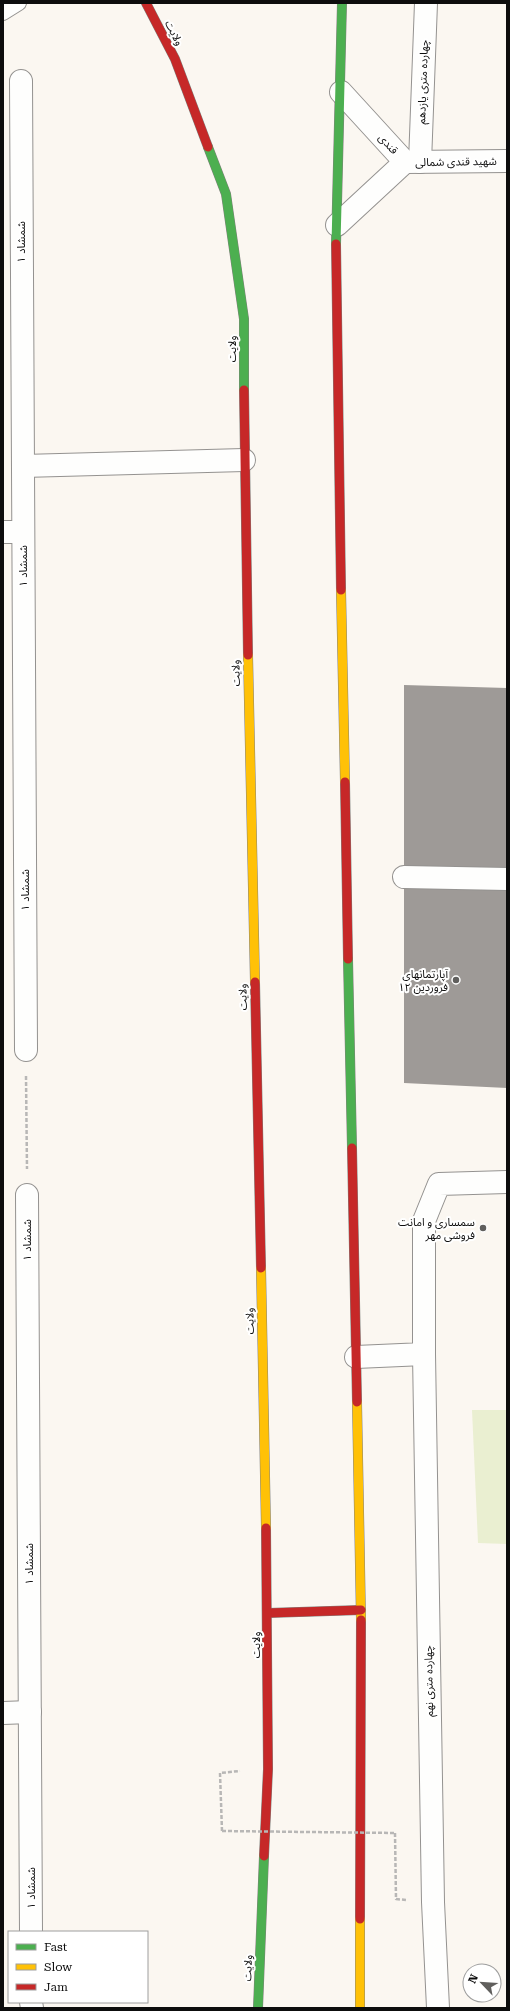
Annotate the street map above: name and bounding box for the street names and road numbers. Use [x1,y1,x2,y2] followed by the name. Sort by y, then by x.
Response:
[162,18,186,48] street label: ولایت
[415,39,433,125] street label: چهارده متری یازدهم
[375,131,401,157] street label: قندی
[415,155,497,169] street label: شهید قندی شمالی
[15,221,28,263] street label: شمشاد ۱
[226,336,239,362] street label: ولایت
[17,545,30,587] street label: شمشاد ۱
[229,659,243,686] street label: ولایت
[19,869,32,911] street label: شمشاد ۱
[236,983,250,1010] street label: ولایت
[21,1219,34,1261] street label: شمشاد ۱
[243,1307,257,1334] street label: ولایت
[23,1543,36,1585] street label: شمشاد ۱
[250,1632,263,1658] street label: ولایت
[422,1645,438,1717] street label: چهارده متری نهم
[25,1867,38,1909] street label: شمشاد ۱
[241,1954,255,1982] street label: ولایت

